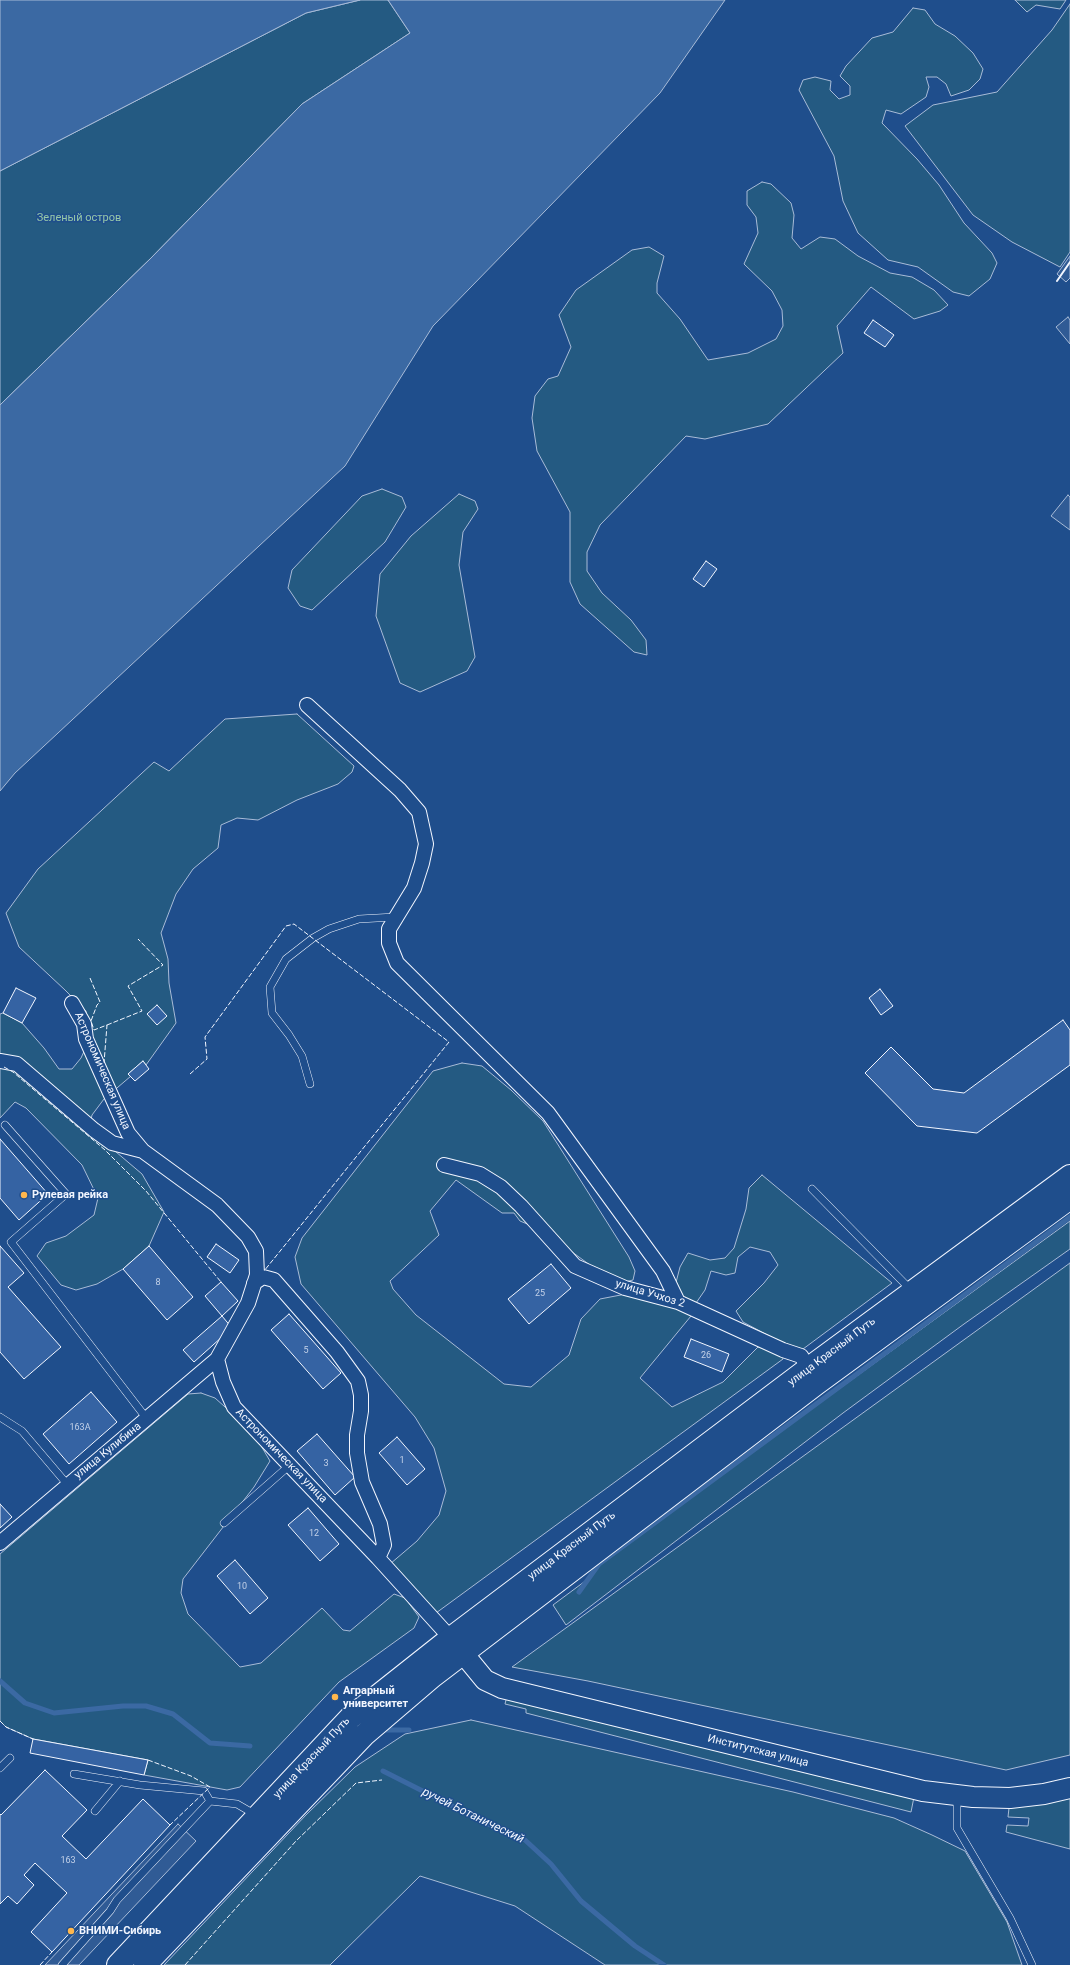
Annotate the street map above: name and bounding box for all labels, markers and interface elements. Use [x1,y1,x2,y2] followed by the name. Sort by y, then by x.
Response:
[37,211,121,225] park label: Зеленый остров
[71,1010,133,1132] street label: Астрономическая улица
[32,1188,108,1202] place label: Рулевая рейка
[19,1190,29,1200] marker: Рулевая рейка
[614,1277,686,1311] street label: улица Учхоз 2
[155,1278,161,1288] house number: 8
[535,1289,545,1299] house number: 25
[786,1315,878,1389] street label: улица Красный Путь
[303,1346,309,1356] house number: 5
[701,1351,711,1361] house number: 26
[232,1406,330,1506] street label: Астрономическая улица
[72,1420,144,1482] street label: улица Кулибина
[69,1423,91,1433] house number: 163А
[399,1456,405,1466] house number: 1
[323,1459,329,1469] house number: 3
[526,1509,618,1583] street label: улица Красный Путь
[309,1529,319,1539] house number: 12
[237,1582,247,1592] house number: 10
[343,1684,408,1710] place label: Аграрный университет
[330,1692,340,1702] marker: Аграрный университет
[271,1715,353,1801] street label: улица Красный Путь
[706,1732,810,1770] street label: Институтская улица
[420,1785,526,1847] water label: ручей Ботанический
[60,1856,76,1866] house number: 163
[79,1924,161,1938] place label: ВНИМИ-Сибирь
[66,1926,76,1936] marker: ВНИМИ-Сибирь

